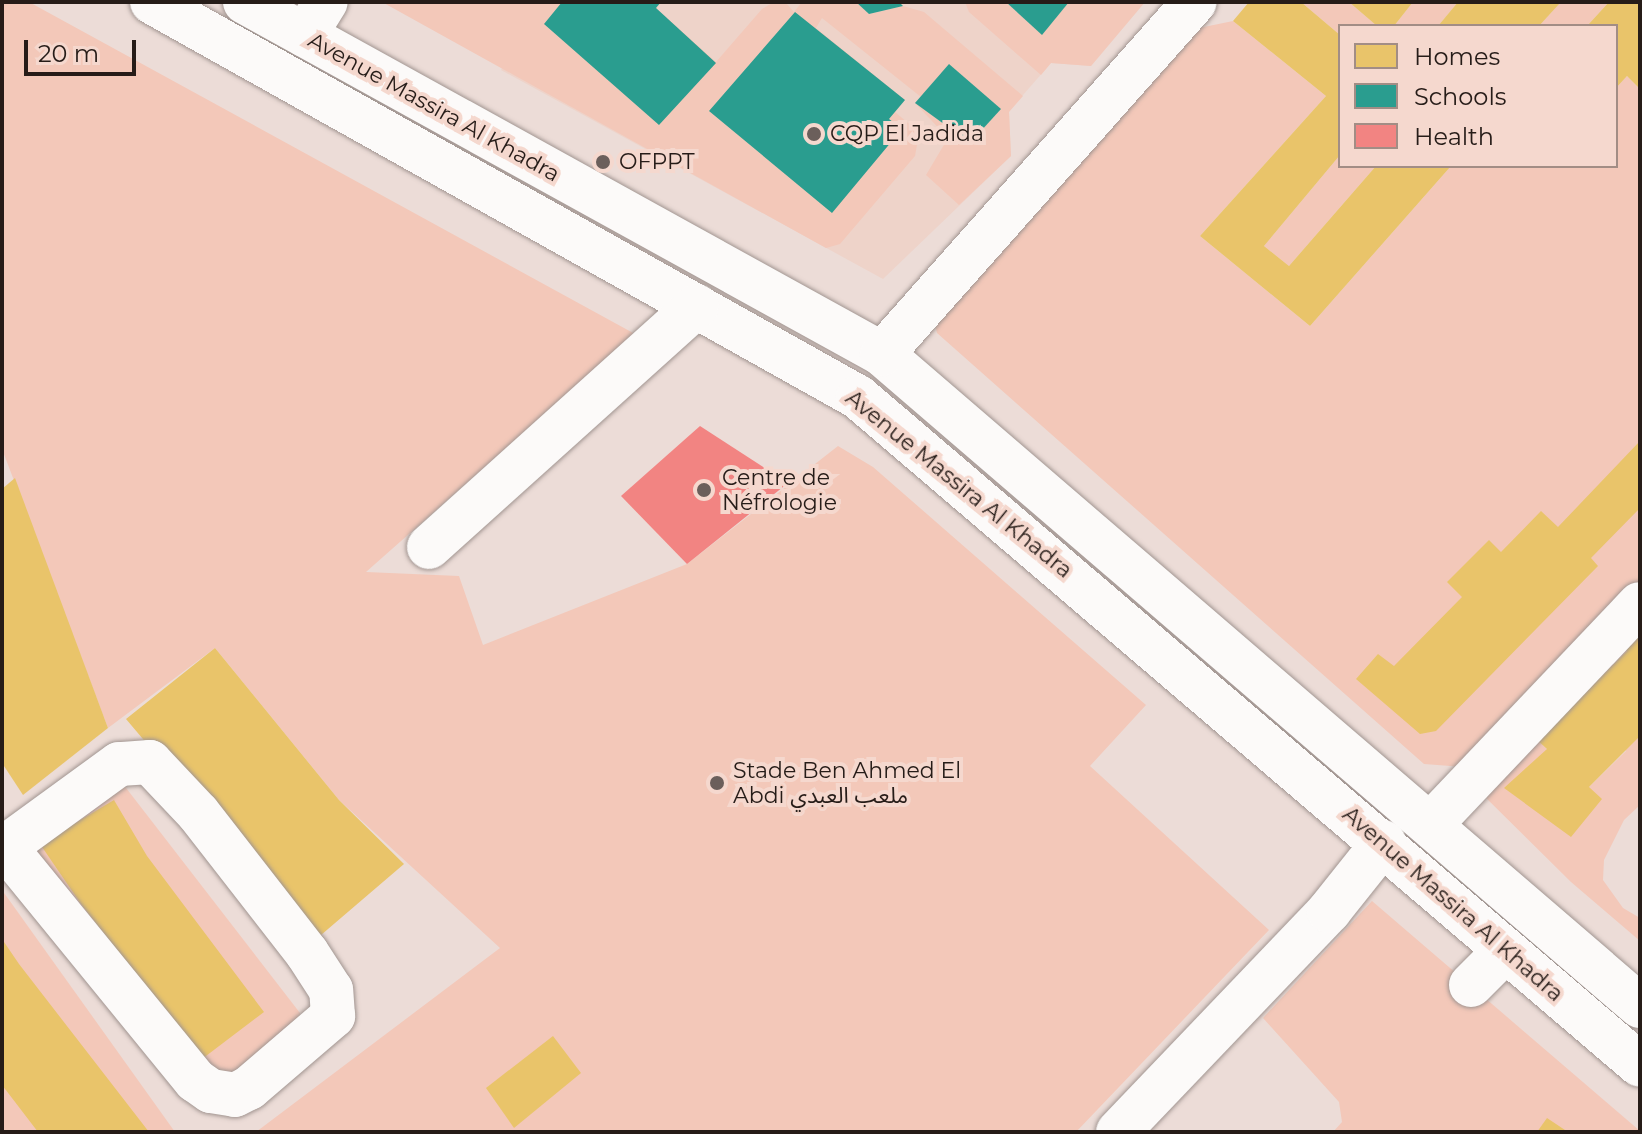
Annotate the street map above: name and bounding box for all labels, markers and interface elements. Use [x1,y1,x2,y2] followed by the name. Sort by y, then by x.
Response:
[28,24,140,74] scale bar
[1338,24,1618,168] legend
[304,27,564,187] street label: Avenue Massira Al Khadra
[38,39,99,68] text: 20 m
[1414,42,1500,71] text: Homes
[1414,82,1507,111] text: Schools
[830,121,984,147] place label: CQP El Jadida
[1414,122,1494,151] text: Health
[805,125,823,143] marker: CQP El Jadida
[619,149,695,175] place label: OFPPT
[594,153,612,171] marker: OFPPT
[840,384,1078,584] street label: Avenue Massira Al Khadra
[722,464,837,516] place label: Centre de Néfrologie
[693,479,715,501] marker: Centre de Néfrologie
[733,757,961,808] place label: Stade Ben Ahmed El Abdi ملعب العبدي
[708,774,726,792] marker: Stade Ben Ahmed El Abdi ملعب العبدي
[1337,801,1569,1007] street label: Avenue Massira Al Khadra

